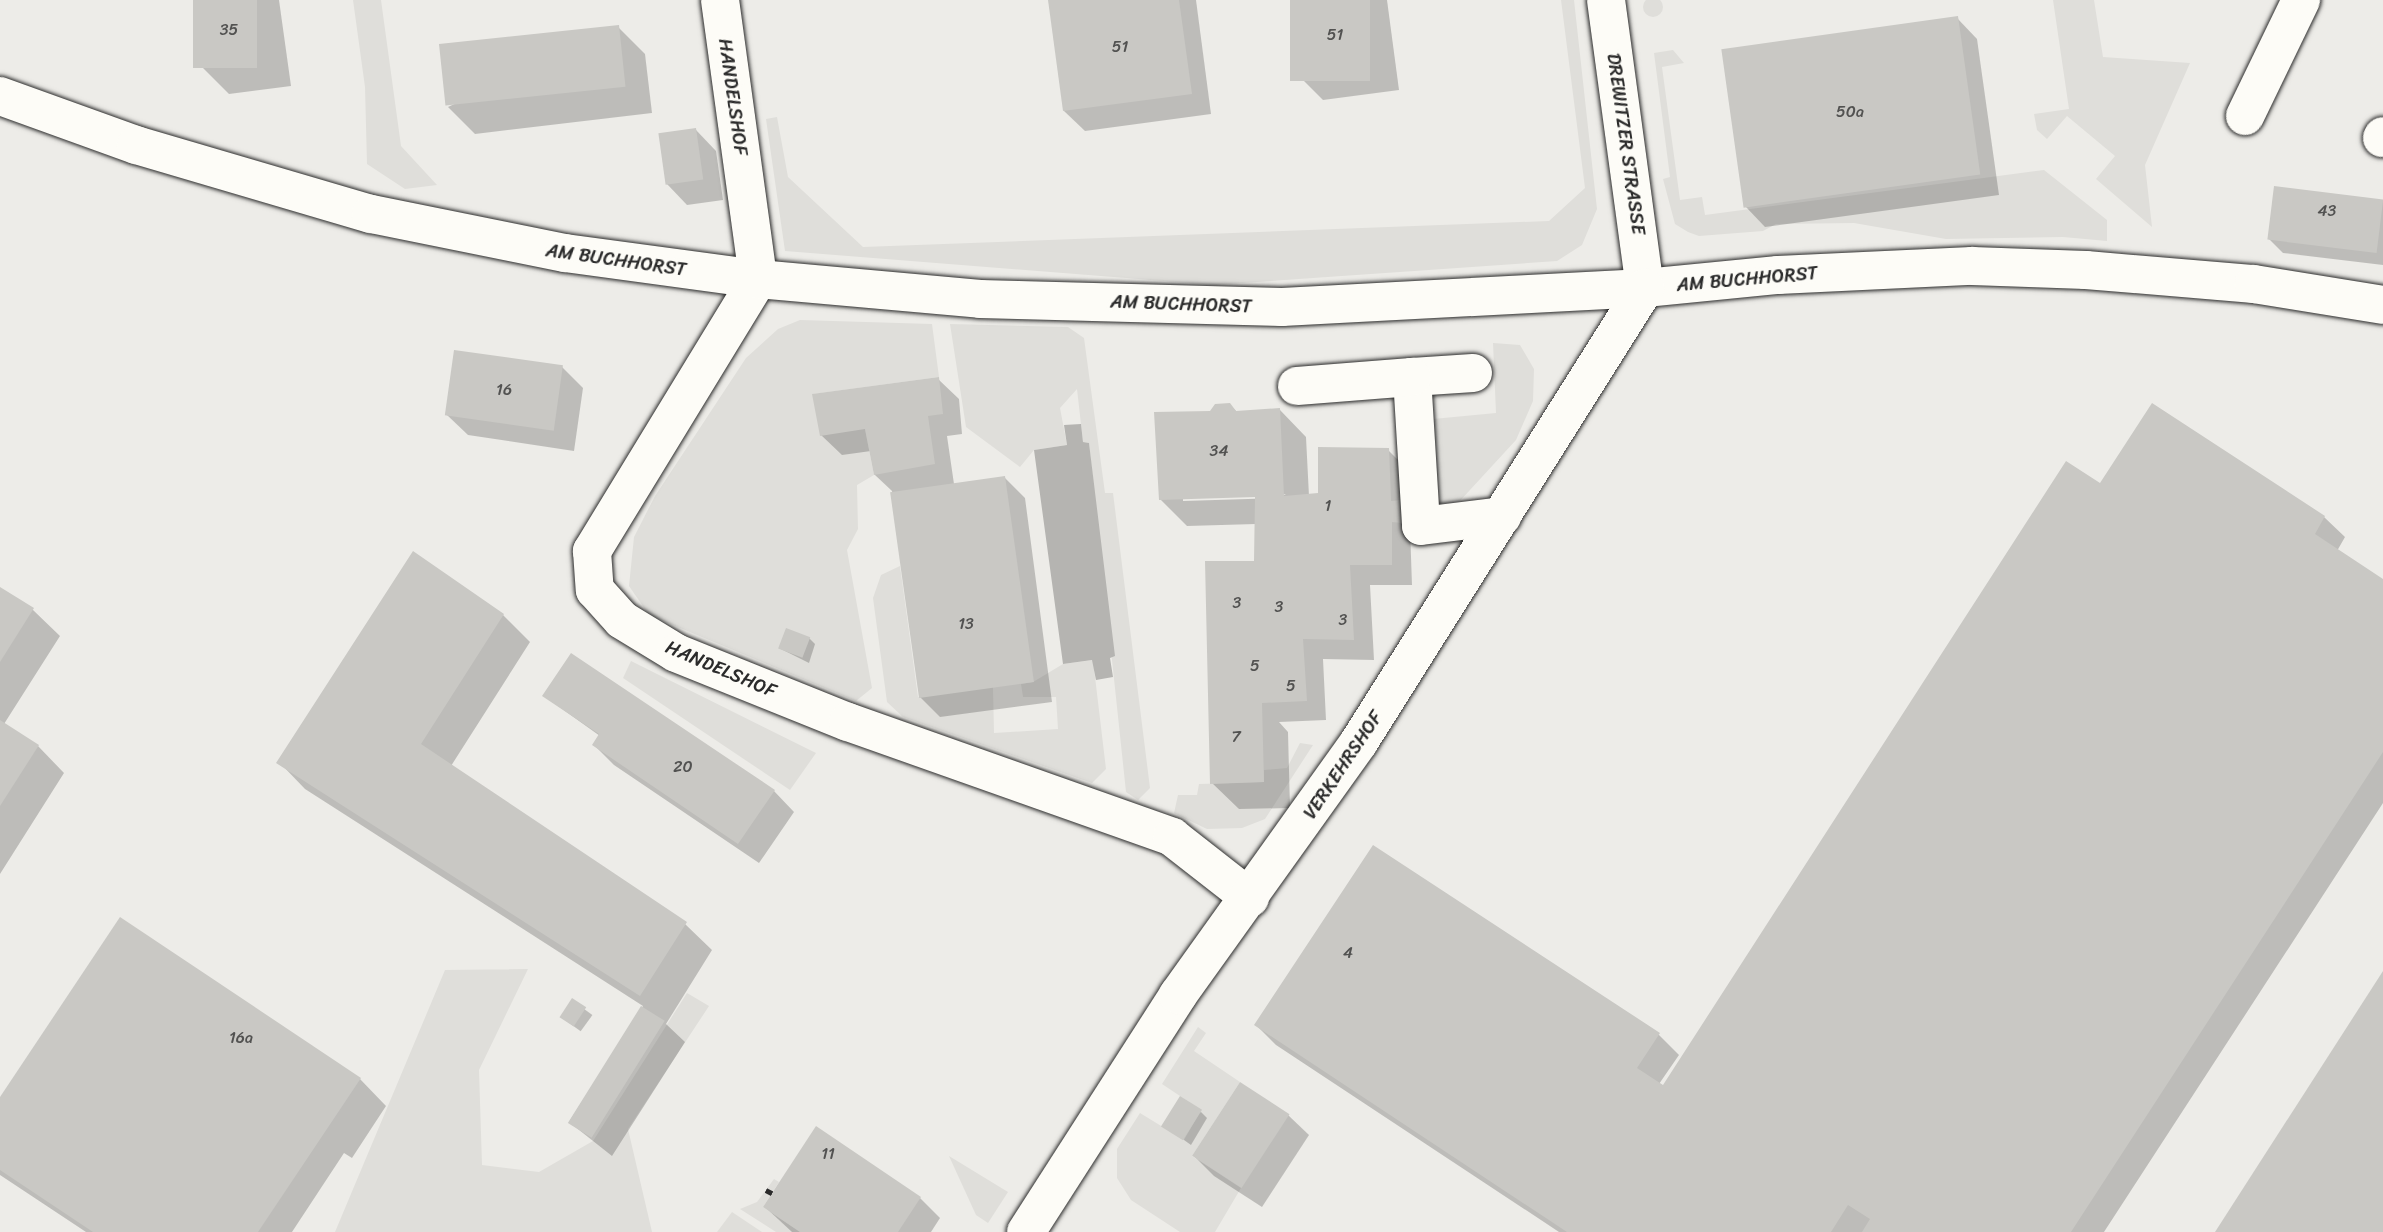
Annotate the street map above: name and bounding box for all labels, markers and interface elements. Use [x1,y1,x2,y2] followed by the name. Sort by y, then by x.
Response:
[220,20,238,40] house number: 35
[1327,25,1343,45] house number: 51
[713,37,753,157] street label: HANDELSHOF
[1112,37,1128,57] house number: 51
[1602,52,1650,236] street label: DREWITZER STRASSE
[1836,102,1864,122] house number: 50a
[2318,201,2336,221] house number: 43
[545,239,687,281] street label: AM BUCHHORST
[1676,262,1818,296] street label: AM BUCHHORST
[1110,290,1252,318] street label: AM BUCHHORST
[496,380,512,400] house number: 16
[1210,441,1228,461] house number: 34
[1325,496,1331,516] house number: 1
[1233,593,1241,613] house number: 3
[1275,597,1283,617] house number: 3
[1339,610,1347,630] house number: 3
[958,614,974,634] house number: 13
[662,635,780,703] street label: HANDELSHOF
[1250,656,1260,676] house number: 5
[1286,676,1296,696] house number: 5
[1299,707,1387,823] street label: VERKEHRSHOF
[1231,727,1241,747] house number: 7
[673,757,693,777] house number: 20
[1343,943,1353,963] house number: 4
[229,1028,253,1048] house number: 16a
[821,1144,835,1164] house number: 11

